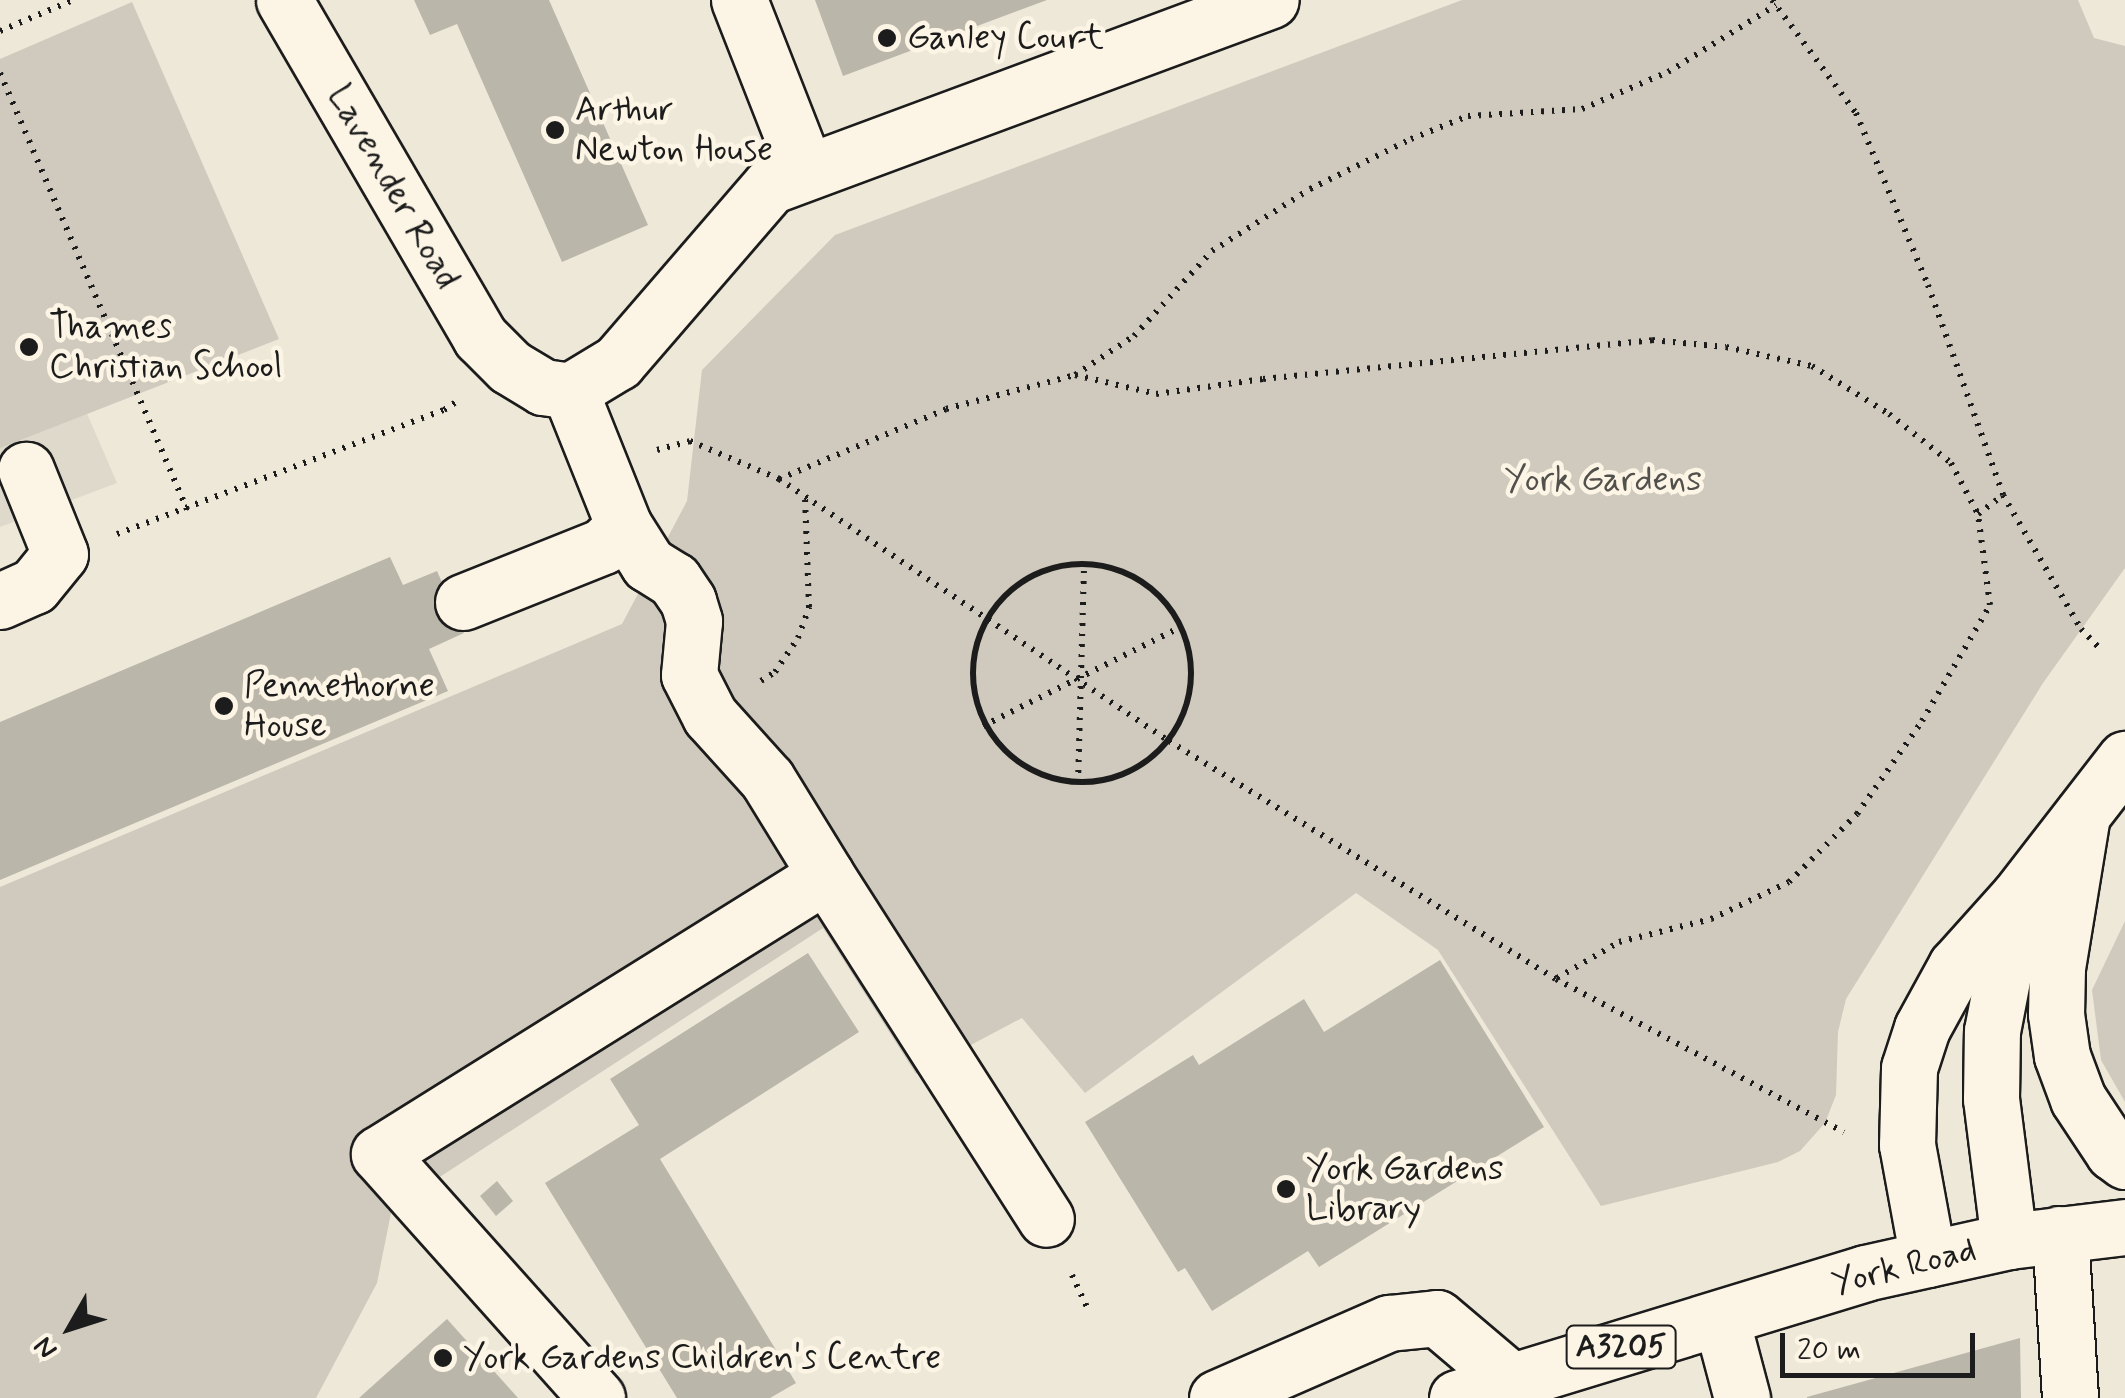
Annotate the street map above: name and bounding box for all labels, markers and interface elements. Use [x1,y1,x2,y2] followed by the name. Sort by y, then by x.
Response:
[907,17,1100,59] place label: Ganley Court
[876,27,898,49] marker: Ganley Court
[318,78,468,296] street label: Lavender Road
[575,89,776,171] place label: Arthur Newton House
[544,119,566,141] marker: Arthur Newton House
[49,306,283,388] place label: Thames Christian School
[18,336,40,358] marker: Thames Christian School
[1504,459,1702,501] park label: York Gardens
[244,665,435,747] place label: Pennethorne House
[213,695,235,717] marker: Pennethorne House
[1306,1148,1504,1230] place label: York Gardens Library
[1275,1178,1297,1200] marker: York Gardens Library
[1828,1229,1980,1305] street label: York Road
[20,1278,120,1378] north arrow
[1785,1313,1980,1375] scale bar
[1564,1320,1678,1374] road number: A3205
[26,1328,67,1366] text: N
[1797,1331,1861,1370] text: 20 m
[463,1337,943,1379] place label: York Gardens Children's Centre
[432,1347,454,1369] marker: York Gardens Children's Centre

